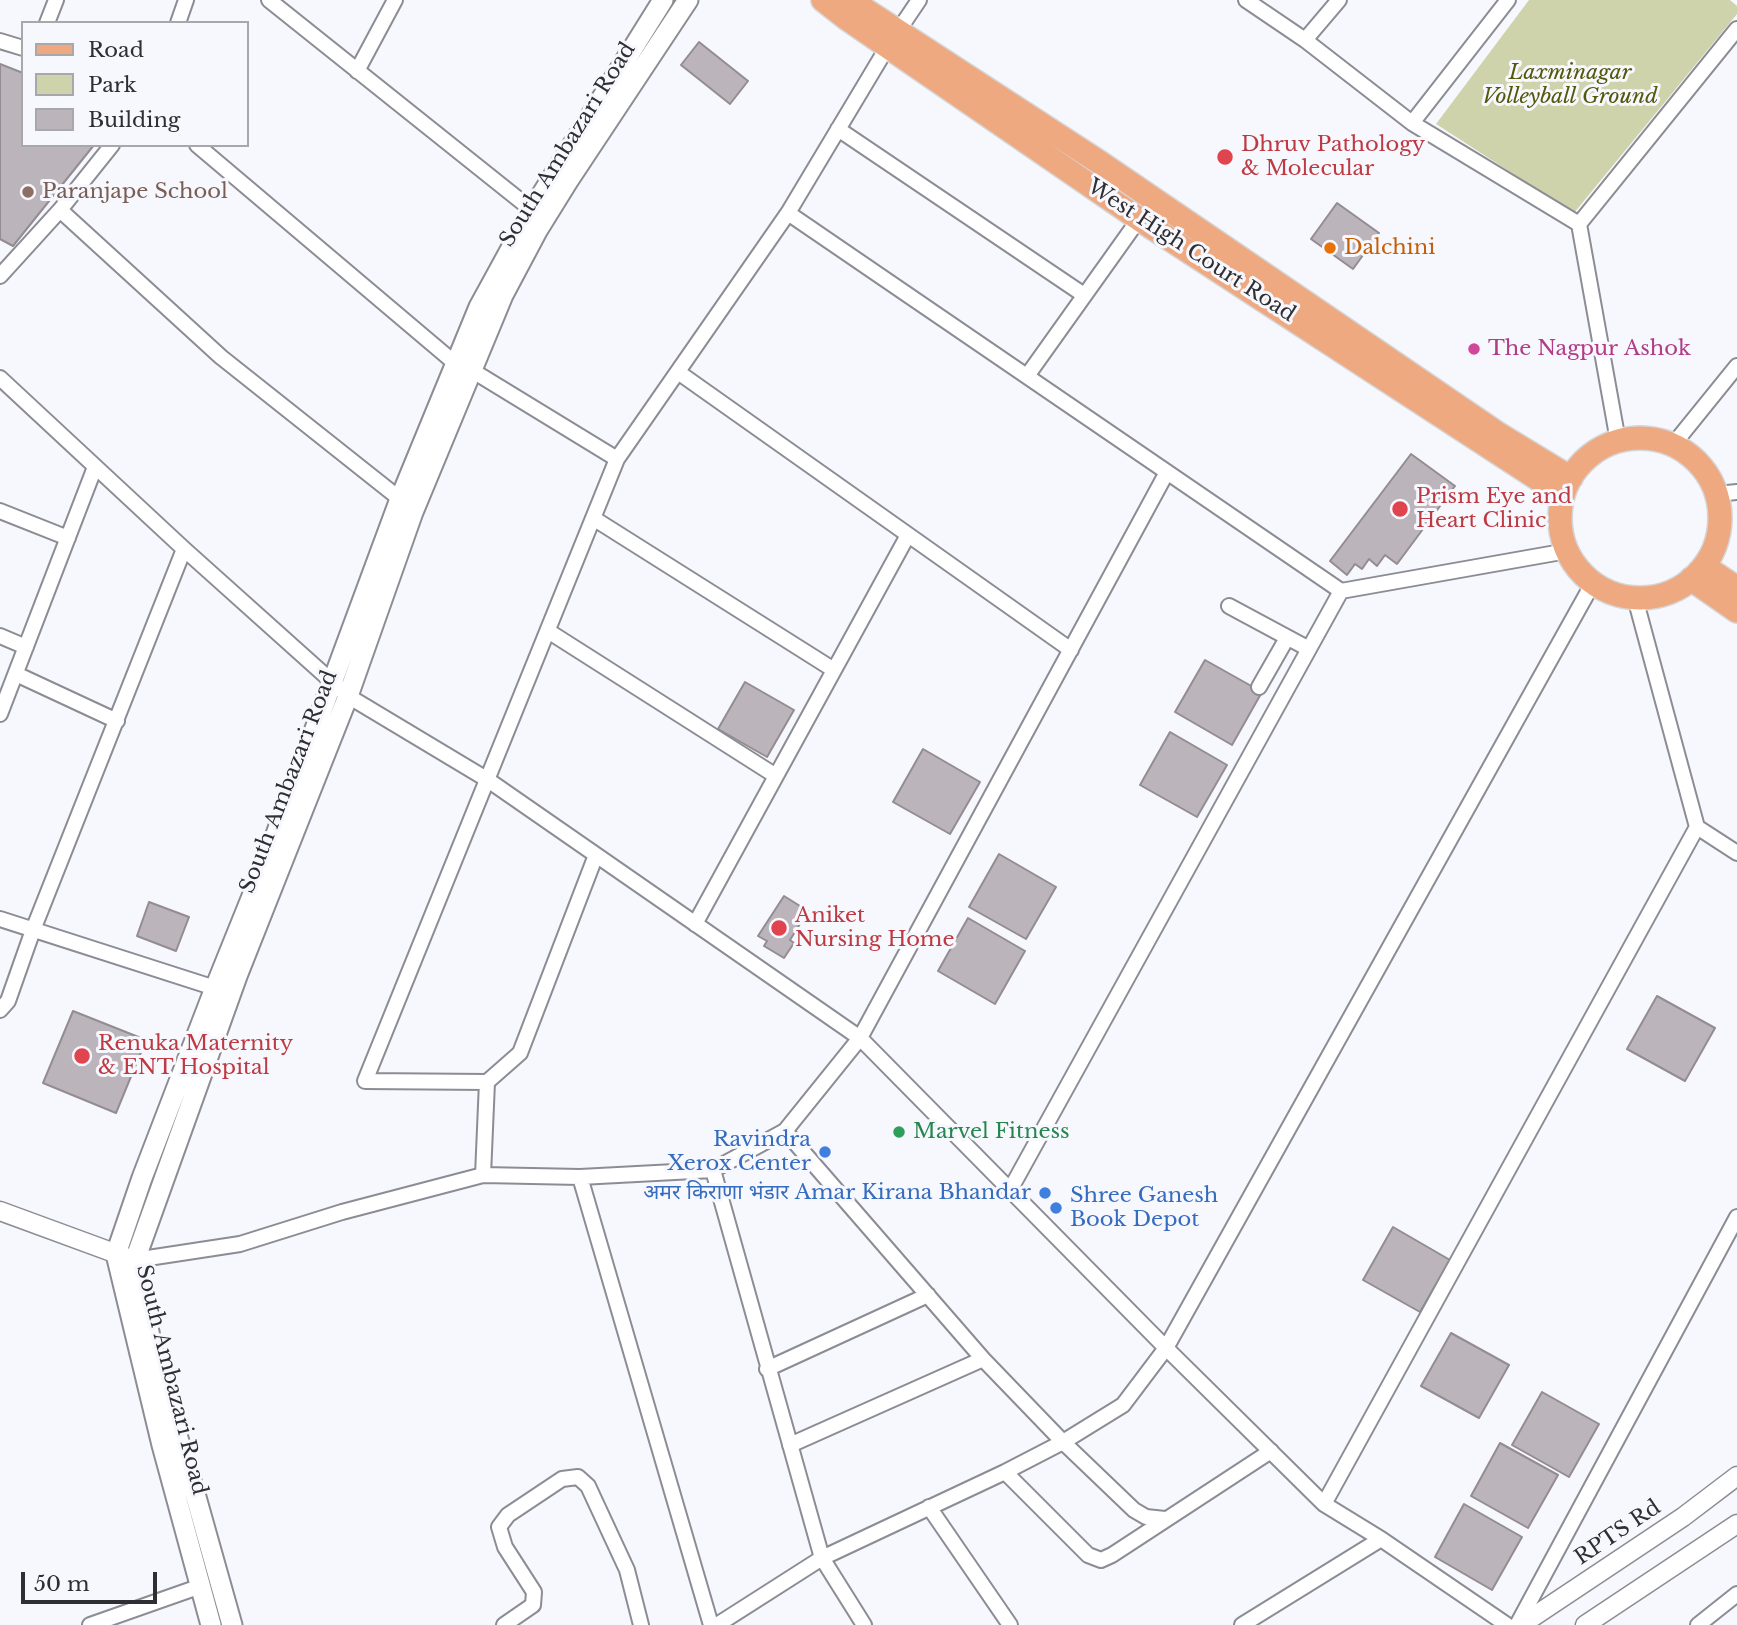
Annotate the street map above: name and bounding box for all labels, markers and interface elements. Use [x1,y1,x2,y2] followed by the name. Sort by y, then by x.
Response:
[21,21,248,147] legend
[88,37,144,63] text: Road
[495,38,641,252] street label: South Ambazari Road
[1482,60,1658,110] park label: Laxminagar Volleyball Ground
[88,72,137,98] text: Park
[88,107,180,133] text: Building
[1241,132,1425,182] place label: Dhruv Pathology & Molecular
[1215,147,1235,167] marker: Dhruv Pathology & Molecular
[1082,174,1300,328] street label: West High Court Road
[42,179,228,205] place label: Paranjape School
[20,184,36,200] marker: Paranjape School
[1344,235,1435,261] place label: Dalchini
[1322,240,1338,256] marker: Dalchini
[1488,336,1691,362] place label: The Nagpur Ashok
[1466,341,1482,357] marker: The Nagpur Ashok
[1416,484,1572,534] place label: Prism Eye and Heart Clinic
[1390,499,1410,519] marker: Prism Eye and Heart Clinic
[235,667,343,897] street label: South Ambazari Road
[795,903,954,953] place label: Aniket Nursing Home
[769,918,789,938] marker: Aniket Nursing Home
[98,1031,293,1081] place label: Renuka Maternity & ENT Hospital
[72,1046,92,1066] marker: Renuka Maternity & ENT Hospital
[913,1119,1070,1145] place label: Marvel Fitness
[891,1124,907,1140] marker: Marvel Fitness
[667,1127,811,1177] place label: Ravindra Xerox Center
[817,1144,833,1160] marker: Ravindra Xerox Center
[643,1180,1031,1206] place label: अमर किराणा भंडार Amar Kirana Bhandar
[1070,1183,1218,1233] place label: Shree Ganesh Book Depot
[1037,1185,1053,1201] marker: अमर किराणा भंडार Amar Kirana Bhandar
[1048,1200,1064,1216] marker: Shree Ganesh Book Depot
[130,1262,212,1498] street label: South Ambazari Road
[1570,1495,1666,1571] street label: RPTS Rd
[24,1558,161,1602] scale bar
[34,1571,89,1597] text: 50 m

